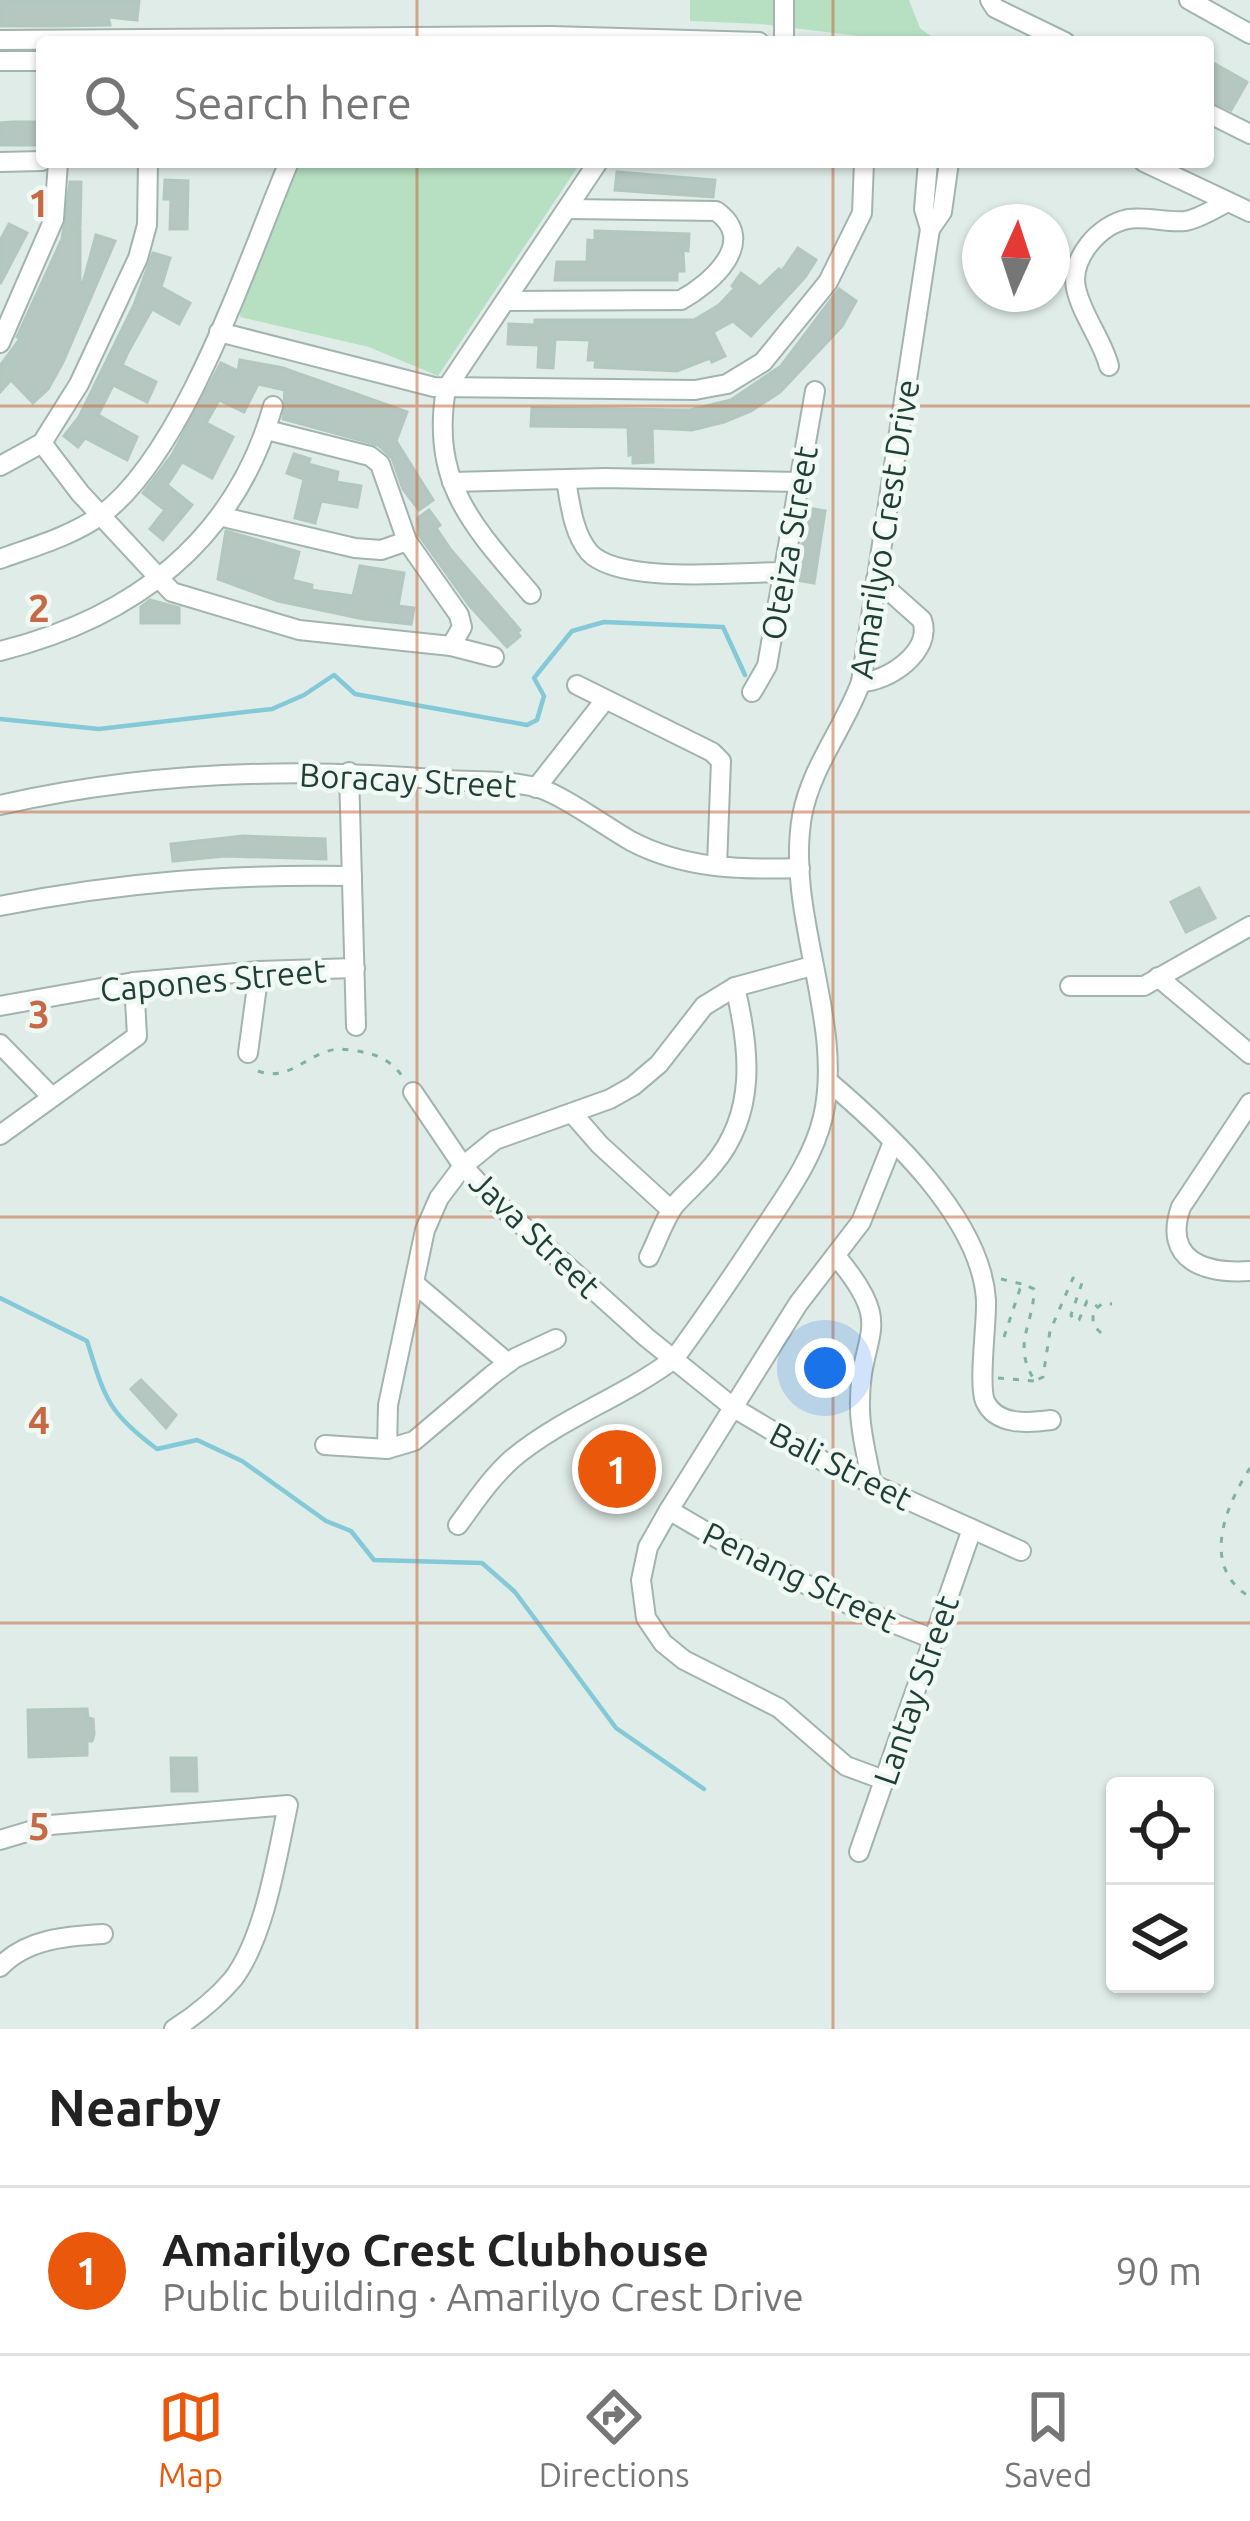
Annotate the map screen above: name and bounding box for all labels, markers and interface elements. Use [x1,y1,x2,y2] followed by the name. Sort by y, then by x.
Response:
[36,36,1214,168] search box
[78,69,144,135] icon: search
[174,77,412,128] text: Search here
[28,181,50,224] text: 1
[962,204,1070,312] north arrow
[842,377,925,681] street label: Amarilyo Crest Drive
[753,443,824,643] street label: Oteiza Street
[28,586,50,629] text: 2
[298,755,518,804] street label: Boracay Street
[98,951,328,1008] street label: Capones Street
[28,992,50,1035] text: 3
[463,1163,608,1305] street label: Java Street
[795,1338,855,1398] your location
[28,1398,50,1441] text: 4
[764,1414,918,1517] street label: Bali Street
[578,1424,656,1514] pin: 1
[697,1514,903,1639] street label: Penang Street
[866,1590,965,1790] street label: Lantay Street
[1106,1777,1214,1993] map controls
[1106,1777,1214,1885] button: locate
[28,1804,50,1847] text: 5
[1106,1885,1214,1993] button: layers
[48,2078,221,2136] text: Nearby
[162,2224,709,2275] text: Amarilyo Crest Clubhouse
[76,2249,98,2292] text: 1
[1115,2249,1202,2292] text: 90 m
[162,2275,804,2318] text: Public building · Amarilyo Crest Drive
[158,2384,224,2493] tab: Map
[539,2384,689,2493] tab: Directions
[1005,2384,1092,2493] tab: Saved

